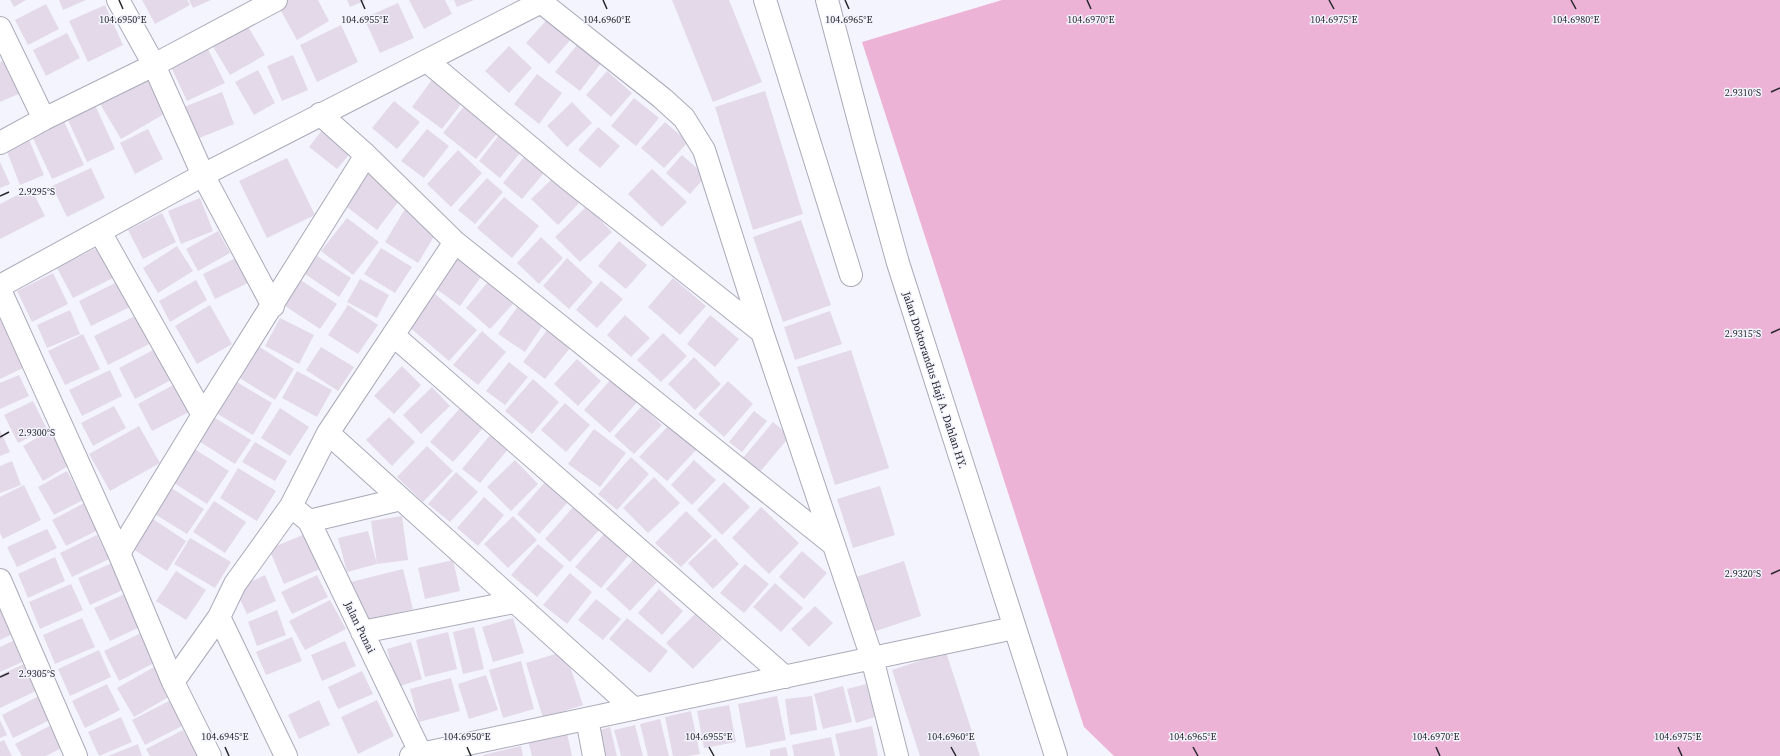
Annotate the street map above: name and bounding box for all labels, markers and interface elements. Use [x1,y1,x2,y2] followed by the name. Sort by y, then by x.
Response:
[99,13,147,26] text: 104.6950°E
[341,13,389,26] text: 104.6955°E
[583,13,631,26] text: 104.6960°E
[825,13,873,26] text: 104.6965°E
[1067,13,1115,26] text: 104.6970°E
[1310,13,1358,26] text: 104.6975°E
[1552,13,1600,26] text: 104.6980°E
[1725,86,1761,99] text: 2.9310°S
[19,185,55,198] text: 2.9295°S
[898,289,970,471] street label: Jalan Doktorandus Haji A. Dahlan HY.
[1725,327,1761,340] text: 2.9315°S
[19,426,55,439] text: 2.9300°S
[1725,567,1761,580] text: 2.9320°S
[340,598,379,656] street label: Jalan Punai
[19,667,55,680] text: 2.9305°S
[201,730,249,743] text: 104.6945°E
[443,730,491,743] text: 104.6950°E
[685,730,733,743] text: 104.6955°E
[927,730,975,743] text: 104.6960°E
[1169,730,1217,743] text: 104.6965°E
[1412,730,1460,743] text: 104.6970°E
[1654,730,1702,743] text: 104.6975°E

